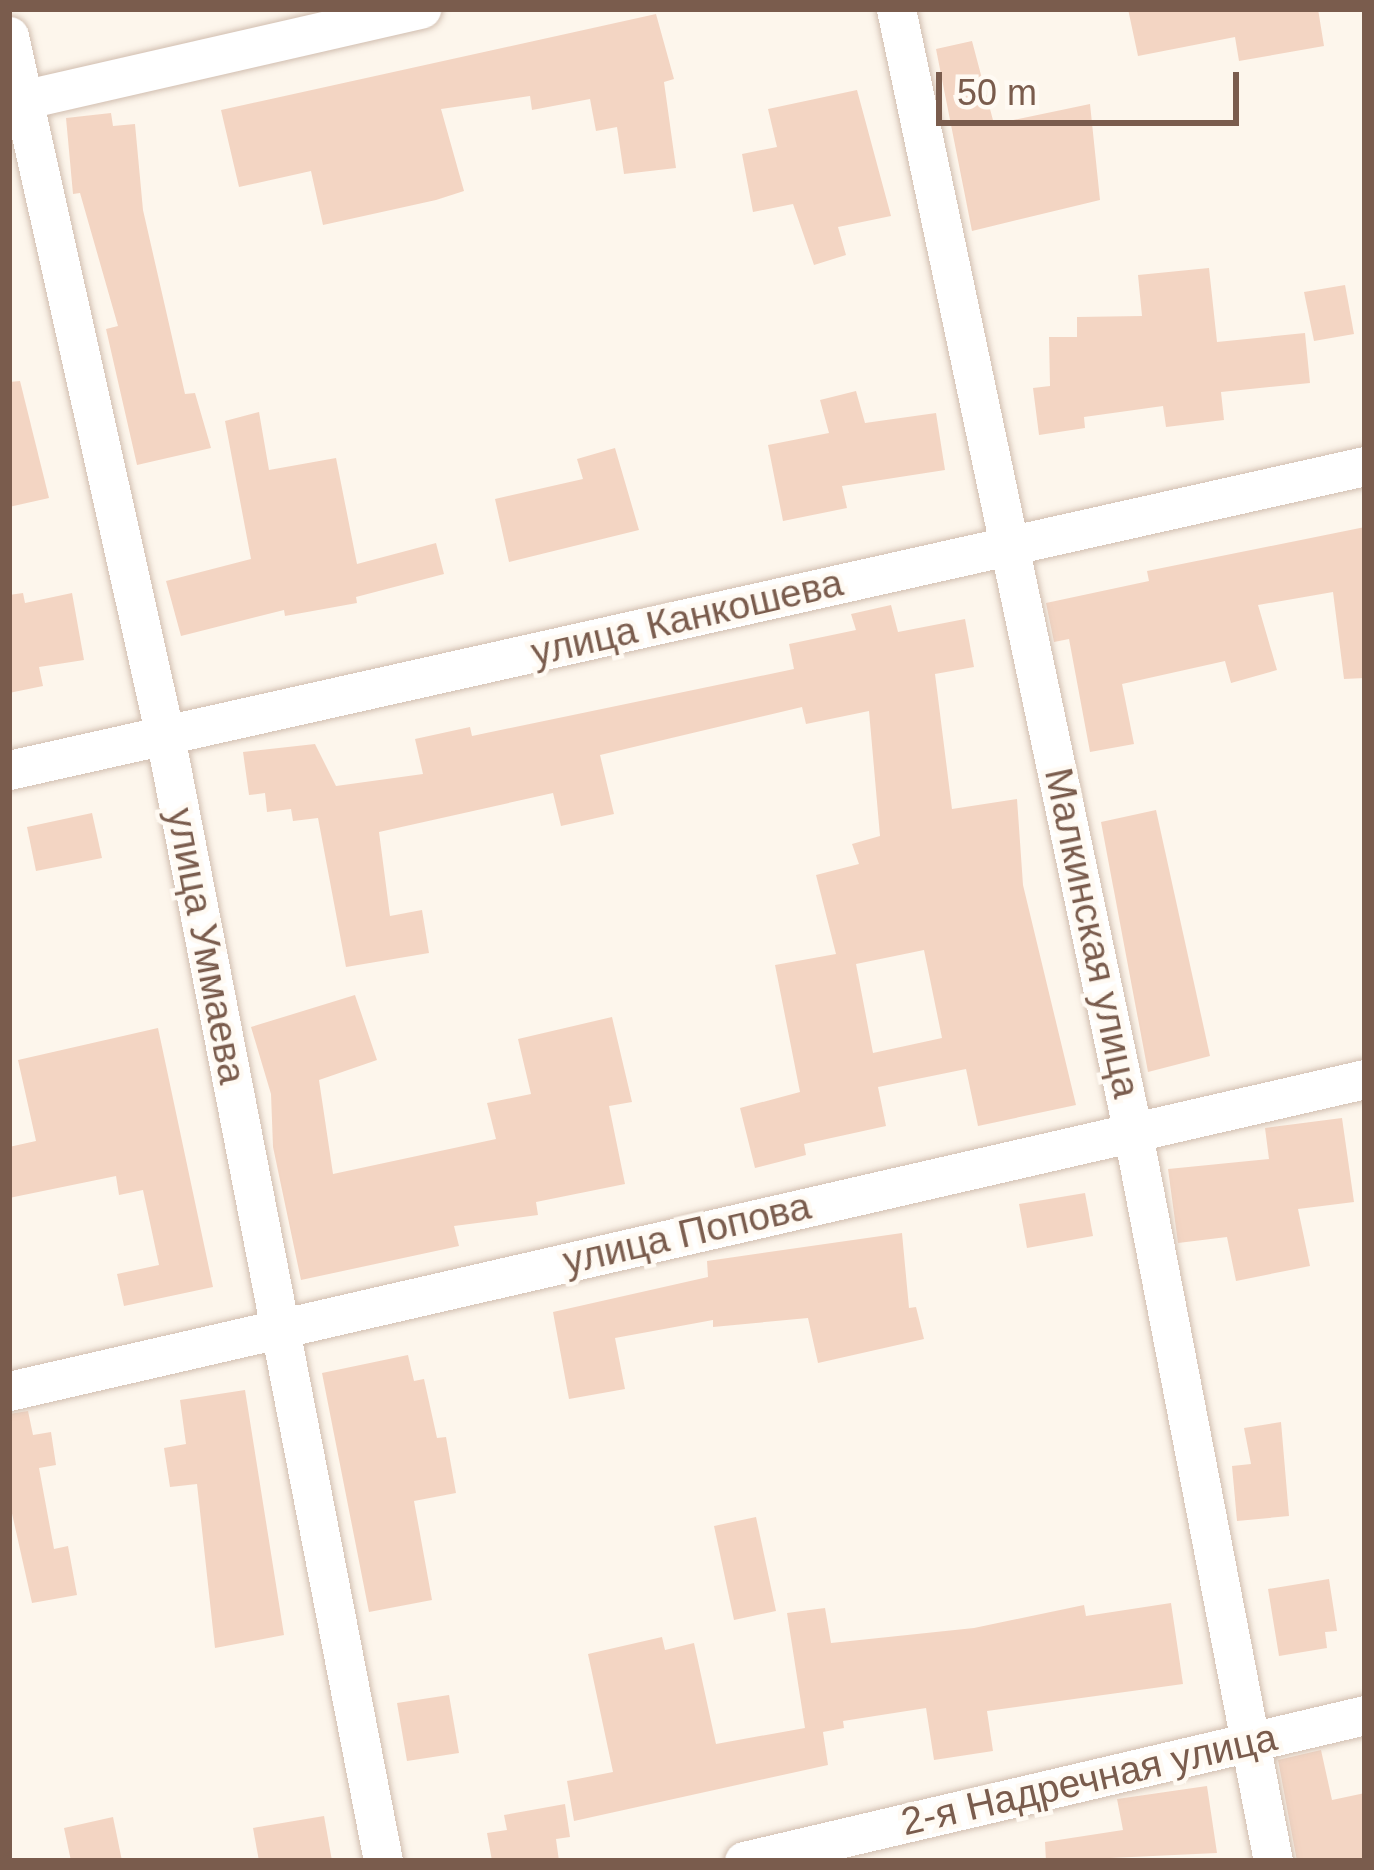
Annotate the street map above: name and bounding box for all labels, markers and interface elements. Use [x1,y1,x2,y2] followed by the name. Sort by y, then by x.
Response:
[942,48,1245,122] scale bar
[957,72,1037,113] text: 50 m
[527,559,847,677] street label: улица Канкошева
[1034,764,1150,1102] street label: Малкинская улица
[156,804,256,1088] street label: улица Уммаева
[559,1183,815,1285] street label: улица Попова
[897,1714,1281,1846] street label: 2-я Надречная улица

